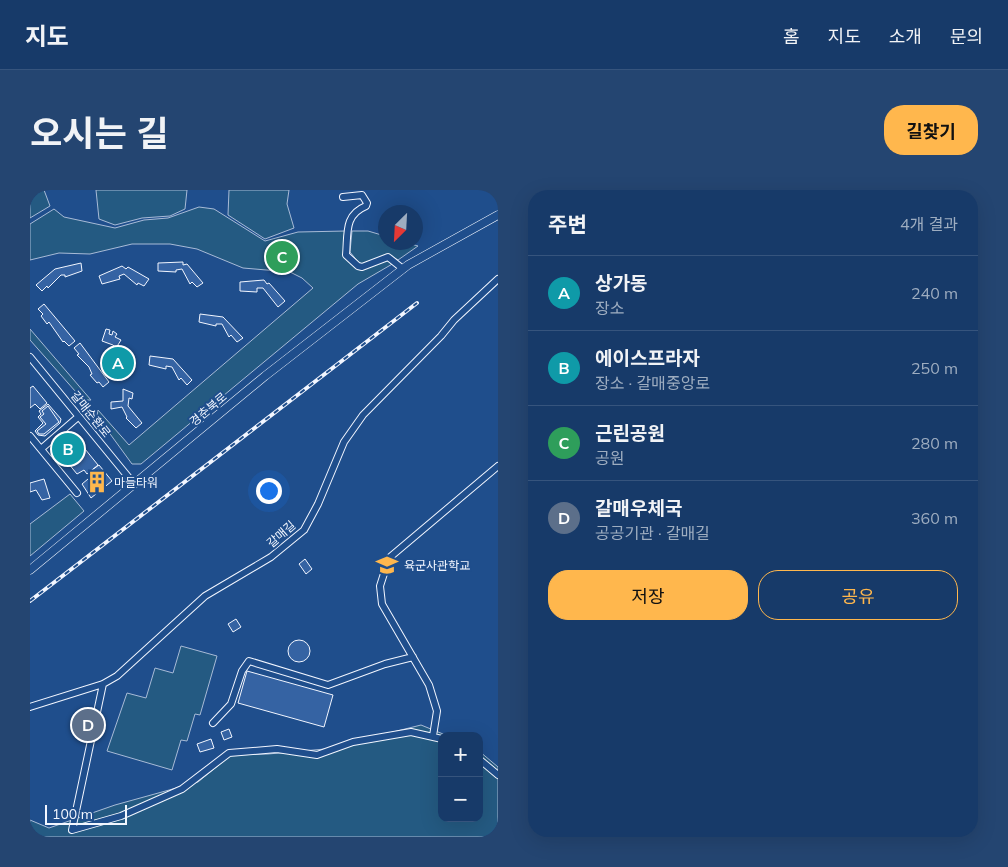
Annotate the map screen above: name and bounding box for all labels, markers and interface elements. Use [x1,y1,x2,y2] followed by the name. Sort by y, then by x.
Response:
[25,21,69,51] text: 지도
[783,25,800,48] text: 홈
[828,25,861,48] text: 지도
[889,25,922,48] text: 소개
[950,25,983,48] text: 문의
[884,105,978,155] button: 길찾기
[30,111,168,155] text: 오시는 길
[378,205,423,250] north arrow
[548,211,587,237] text: 주변
[900,214,958,234] text: 4개 결과
[266,238,298,276] pin: C
[595,271,647,295] text: 상가동
[558,283,570,303] text: A
[911,283,958,303] text: 240 m
[595,298,624,318] text: 장소
[102,344,134,382] pin: A
[595,346,700,370] text: 에이스프라자
[558,358,570,378] text: B
[911,358,958,378] text: 250 m
[595,373,710,393] text: 장소 · 갈매중앙로
[68,388,114,440] street label: 갈매순환로
[186,389,230,429] street label: 경춘북로
[595,421,665,445] text: 근린공원
[52,430,84,468] pin: B
[559,433,569,453] text: C
[911,433,958,453] text: 280 m
[595,448,624,468] text: 공원
[84,469,110,495] building icon: 마들타워
[114,475,158,490] place label: 마들타워
[256,478,282,504] your location
[595,496,682,520] text: 갈매우체국
[558,508,570,528] text: D
[911,508,958,528] text: 360 m
[264,517,298,551] street label: 갈매길
[595,523,710,543] text: 공공기관 · 갈매길
[374,552,400,578] school or university icon: 육군사관학교
[404,558,470,573] place label: 육군사관학교
[548,570,748,620] button: 저장
[758,570,958,620] button: 공유
[72,706,104,744] pin: D
[438,732,483,822] map controls
[438,732,483,777] button: +
[438,777,483,822] button: −
[45,802,128,825] scale bar
[52,805,93,823] text: 100 m

